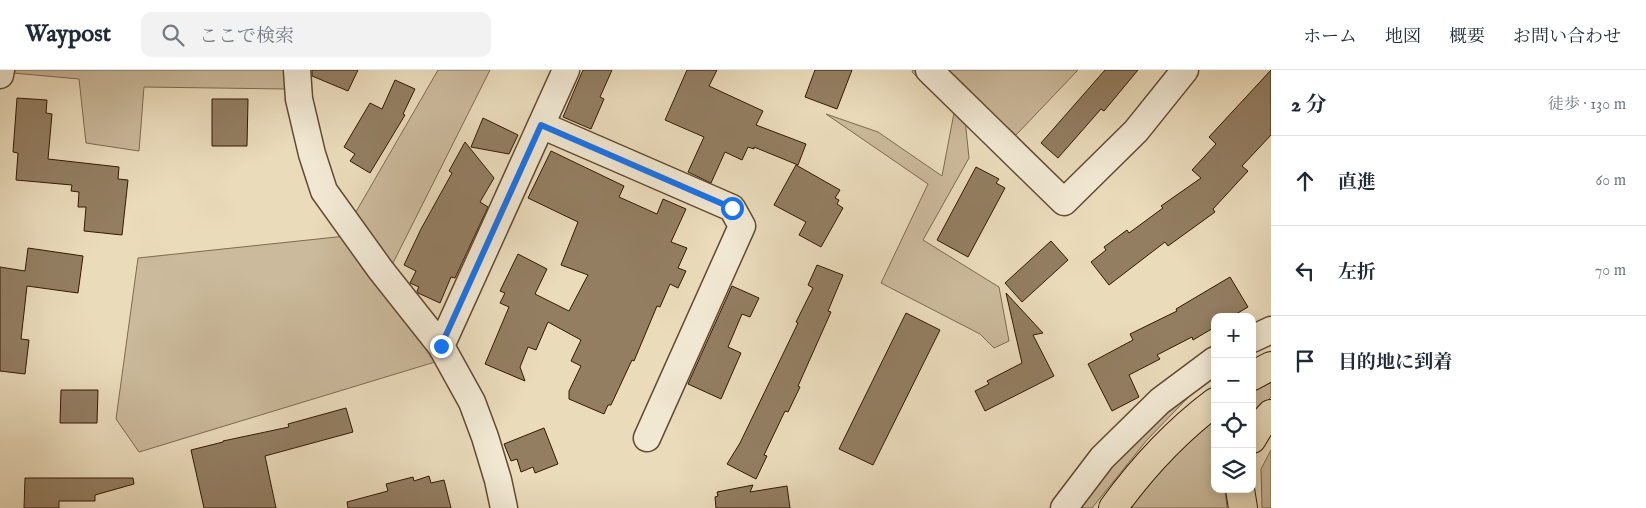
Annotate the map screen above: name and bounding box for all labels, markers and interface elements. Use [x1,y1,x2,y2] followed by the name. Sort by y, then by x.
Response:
[141,12,491,57] search box
[25,19,111,50] text: Waypost
[159,21,187,49] icon: search
[199,25,294,49] text: ここで検索
[1303,26,1357,49] text: ホーム
[1385,26,1421,49] text: 地図
[1449,26,1485,49] text: 概要
[1513,26,1621,49] text: お問い合わせ
[1291,92,1326,119] text: 2 分
[1548,95,1626,115] text: 徒歩 · 130 m
[1291,167,1319,195] icon: ahead
[1338,171,1376,195] text: 直進
[1596,171,1626,191] text: 60 m
[721,197,744,220] route start
[1291,257,1319,285] icon: left
[1338,261,1376,285] text: 左折
[1595,261,1626,281] text: 70 m
[1211,313,1256,493] map controls
[1211,313,1256,358] button: +
[430,335,453,358] route end
[1291,347,1319,375] icon: arrive
[1338,351,1452,375] text: 目的地に到着
[1211,358,1256,403] button: −
[1211,403,1256,448] button: locate
[1211,448,1256,493] button: layers

